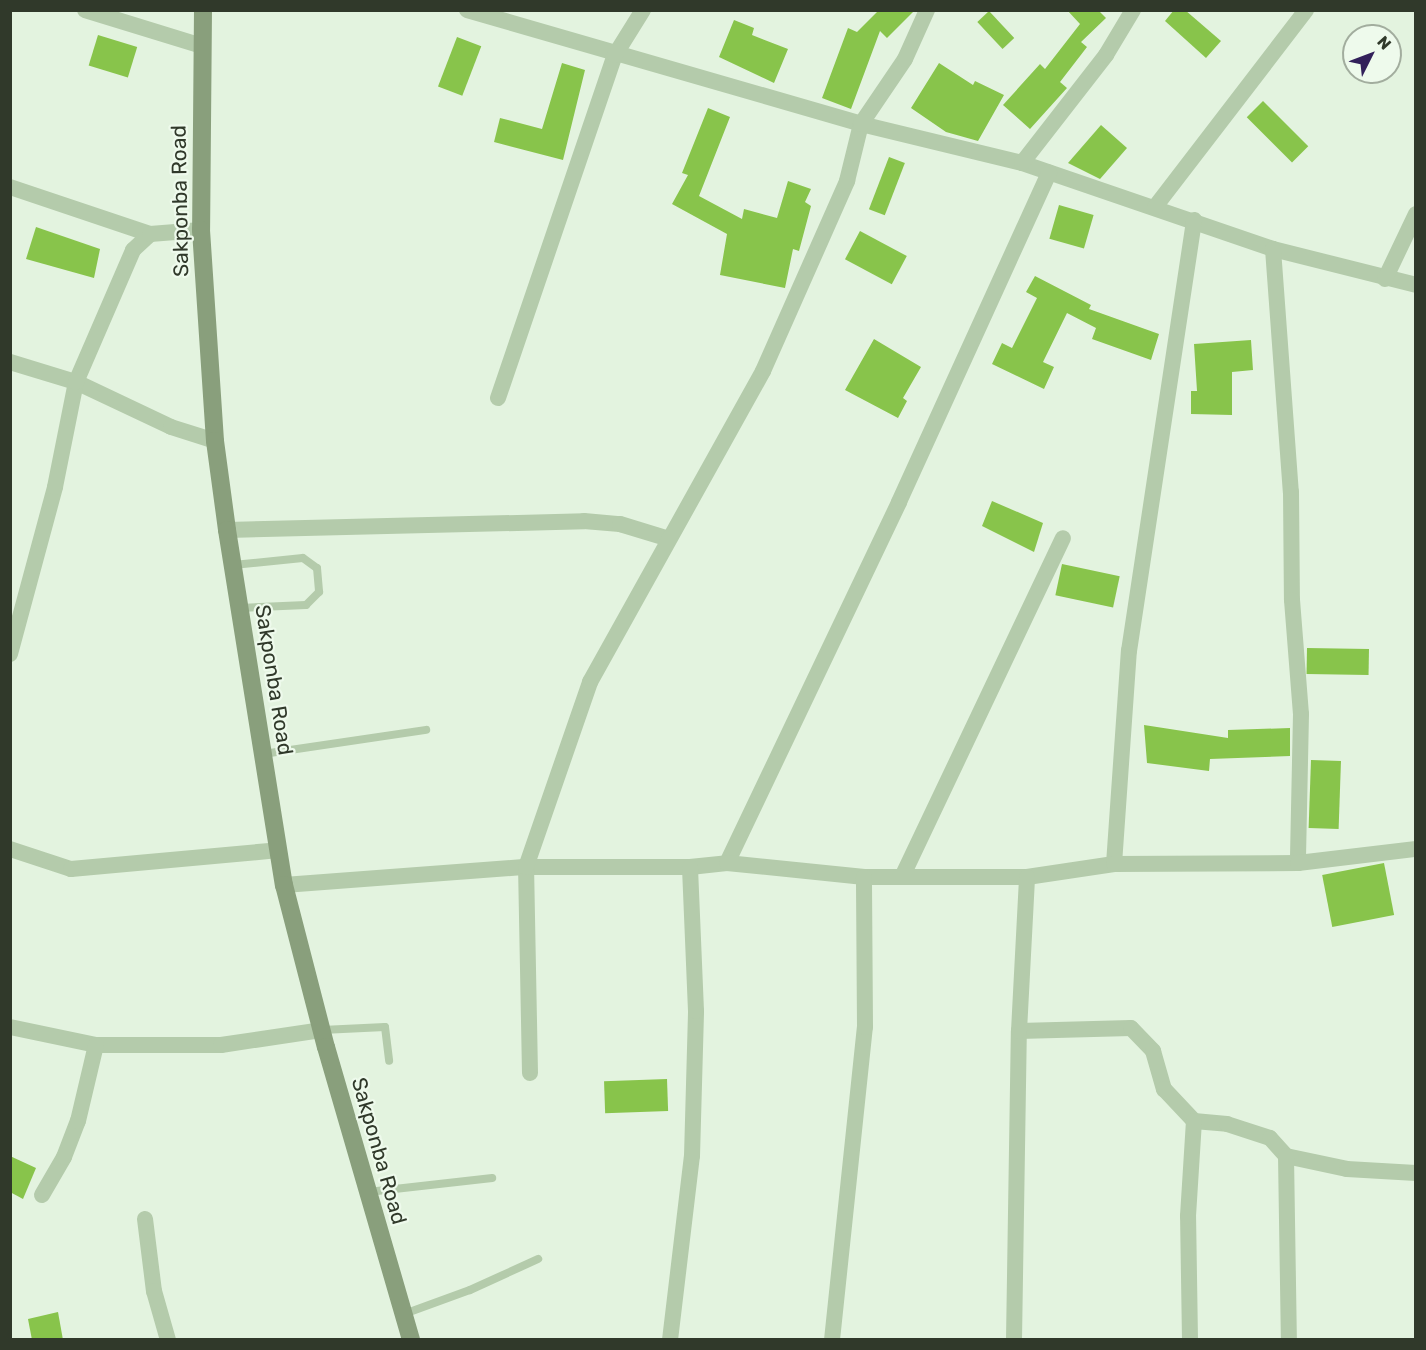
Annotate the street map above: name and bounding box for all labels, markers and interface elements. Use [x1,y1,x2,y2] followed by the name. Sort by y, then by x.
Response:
[1342,24,1402,84] north arrow
[1373,32,1395,54] text: N
[166,125,194,277] street label: Sakponba Road
[250,603,298,757] street label: Sakponba Road
[346,1075,412,1227] street label: Sakponba Road

